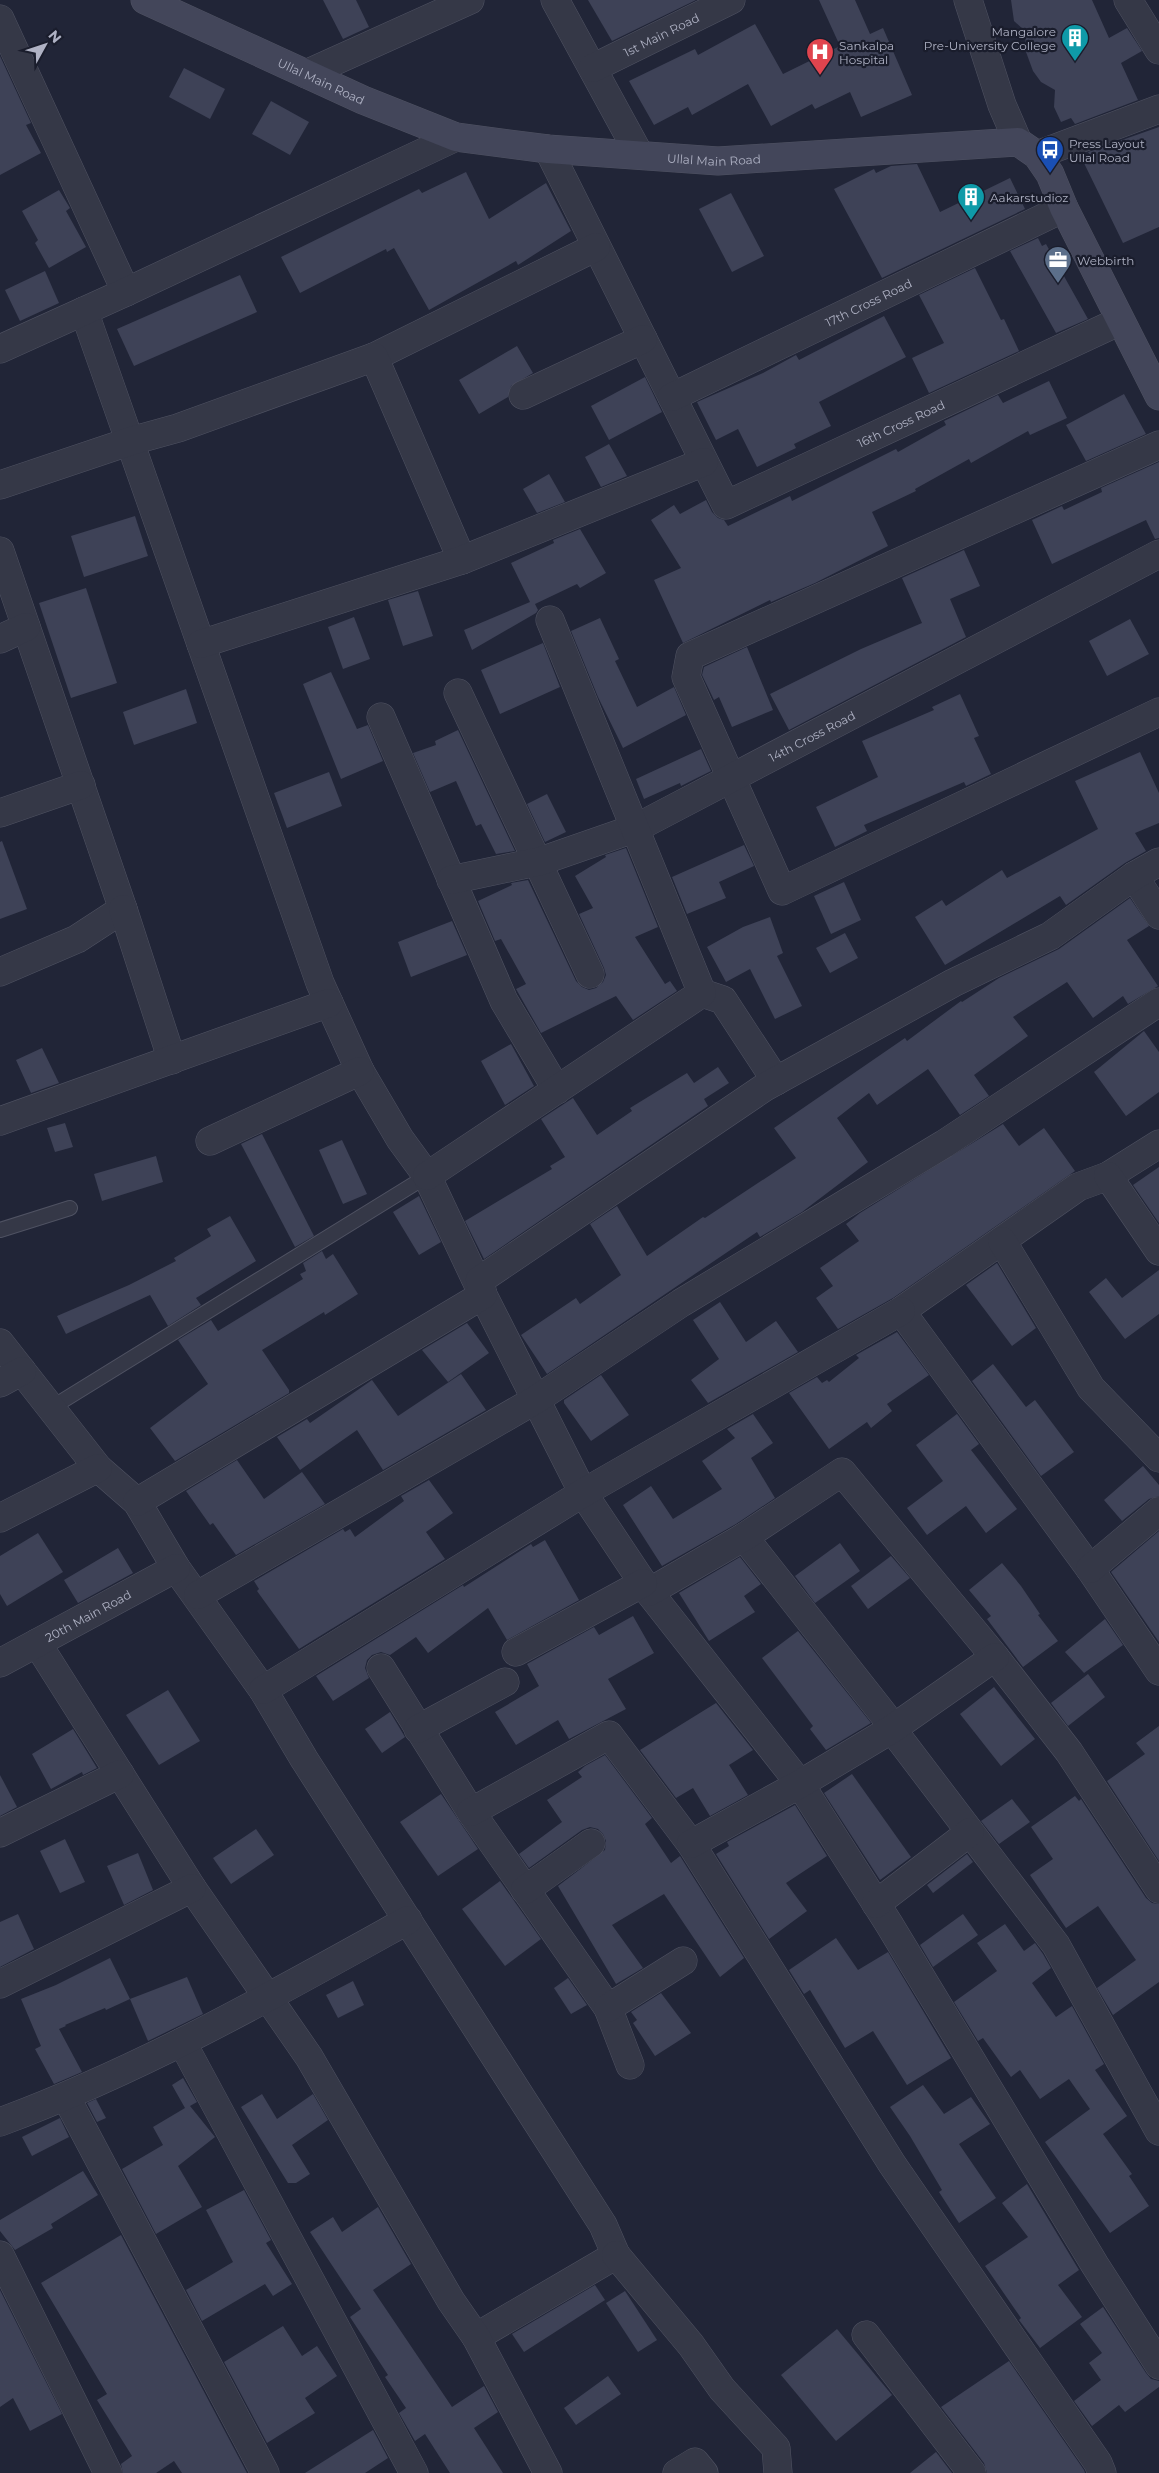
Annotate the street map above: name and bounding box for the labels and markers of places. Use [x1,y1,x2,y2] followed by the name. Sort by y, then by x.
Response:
[1060,23,1090,62] building icon: Mangalore Pre-University College
[924,24,1056,53] place label: Mangalore Pre-University College
[805,37,835,76] hospital icon: Sankalpa Hospital
[839,38,894,67] place label: Sankalpa Hospital
[1035,135,1065,174] bus stop icon: Press Layout Ullal Road
[1069,136,1145,165] place label: Press Layout Ullal Road
[956,182,986,221] building icon: Aakarstudioz
[990,190,1068,205] place label: Aakarstudioz
[1043,245,1073,284] office icon: Webbirth
[1077,253,1134,268] place label: Webbirth

